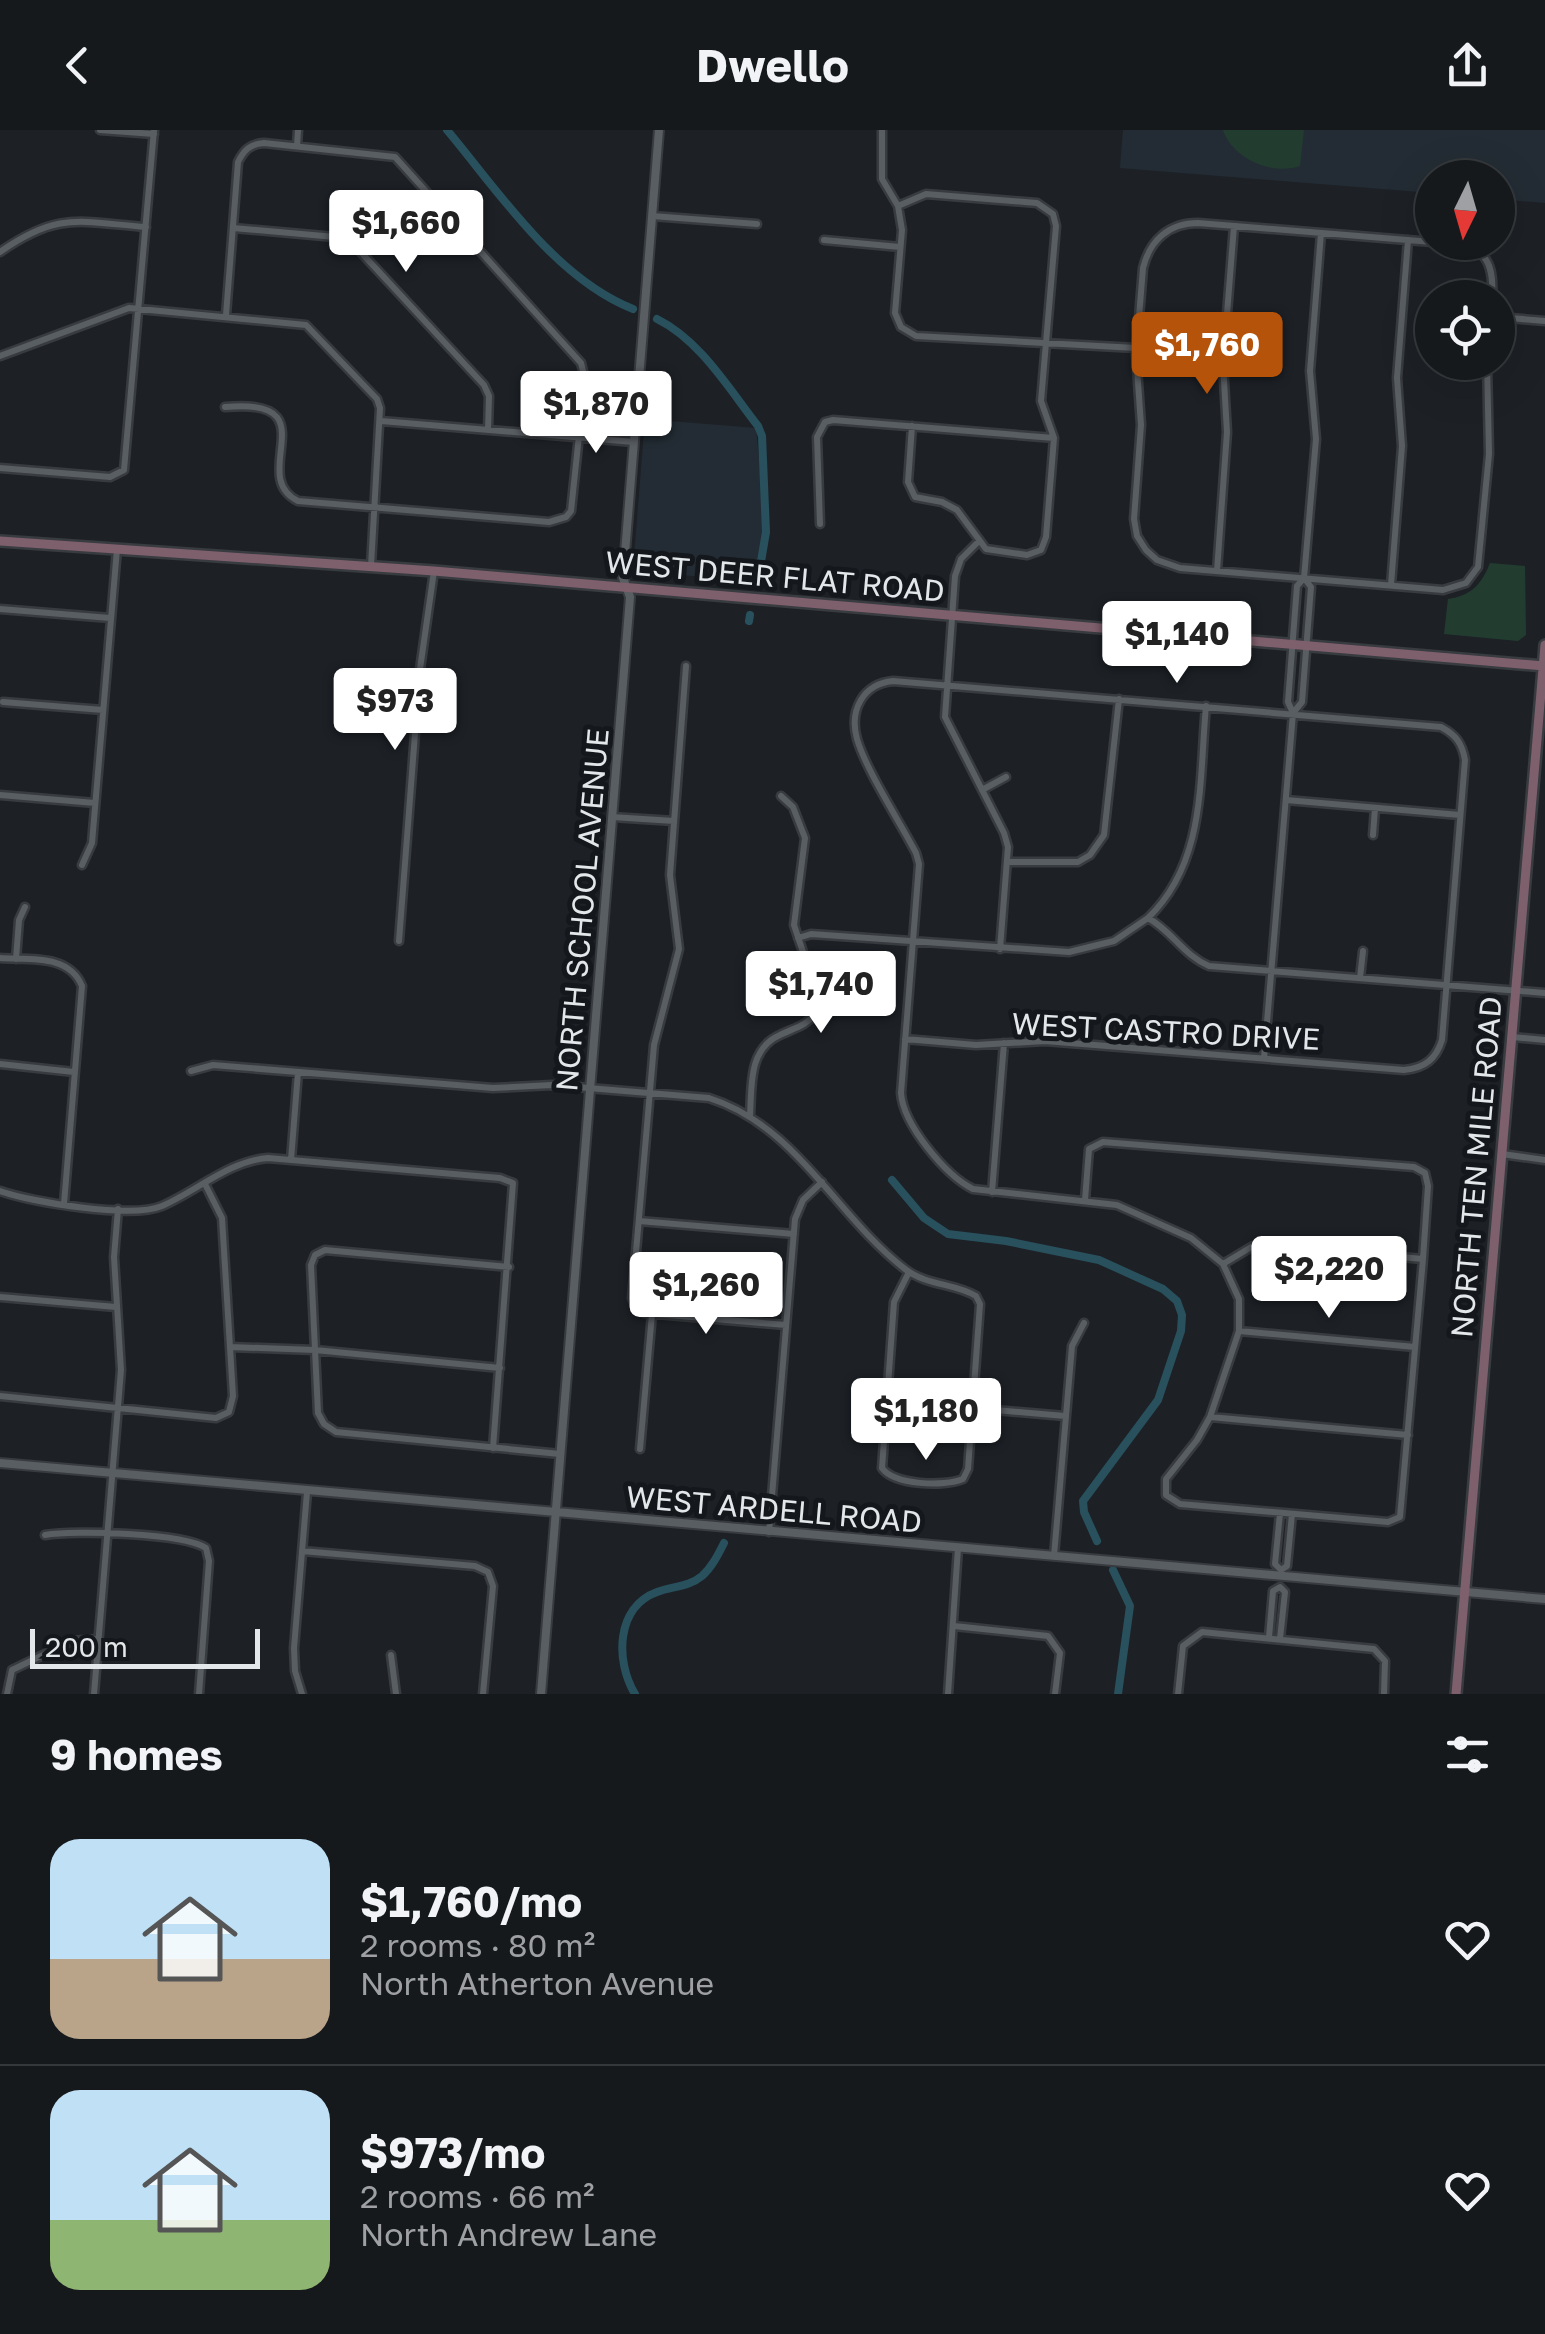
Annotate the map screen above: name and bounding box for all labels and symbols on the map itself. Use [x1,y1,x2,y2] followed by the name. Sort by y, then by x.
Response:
[1415,160,1515,260] north arrow
[325,190,487,275] pin: $1,660
[1126,312,1288,397] pin: $1,760
[515,371,677,456] pin: $1,870
[604,543,946,609] street label: WEST DEER FLAT ROAD
[1096,601,1258,686] pin: $1,140
[336,668,454,753] pin: $973
[548,727,616,1093] street label: NORTH SCHOOL AVENUE
[740,951,902,1036] pin: $1,740
[1443,995,1509,1339] street label: NORTH TEN MILE ROAD
[1011,1005,1321,1057] street label: WEST CASTRO DRIVE
[1248,1236,1410,1321] pin: $2,220
[625,1252,787,1337] pin: $1,260
[845,1378,1007,1463] pin: $1,180
[625,1478,923,1540] street label: WEST ARDELL ROAD
[30,1624,260,1668] scale bar

